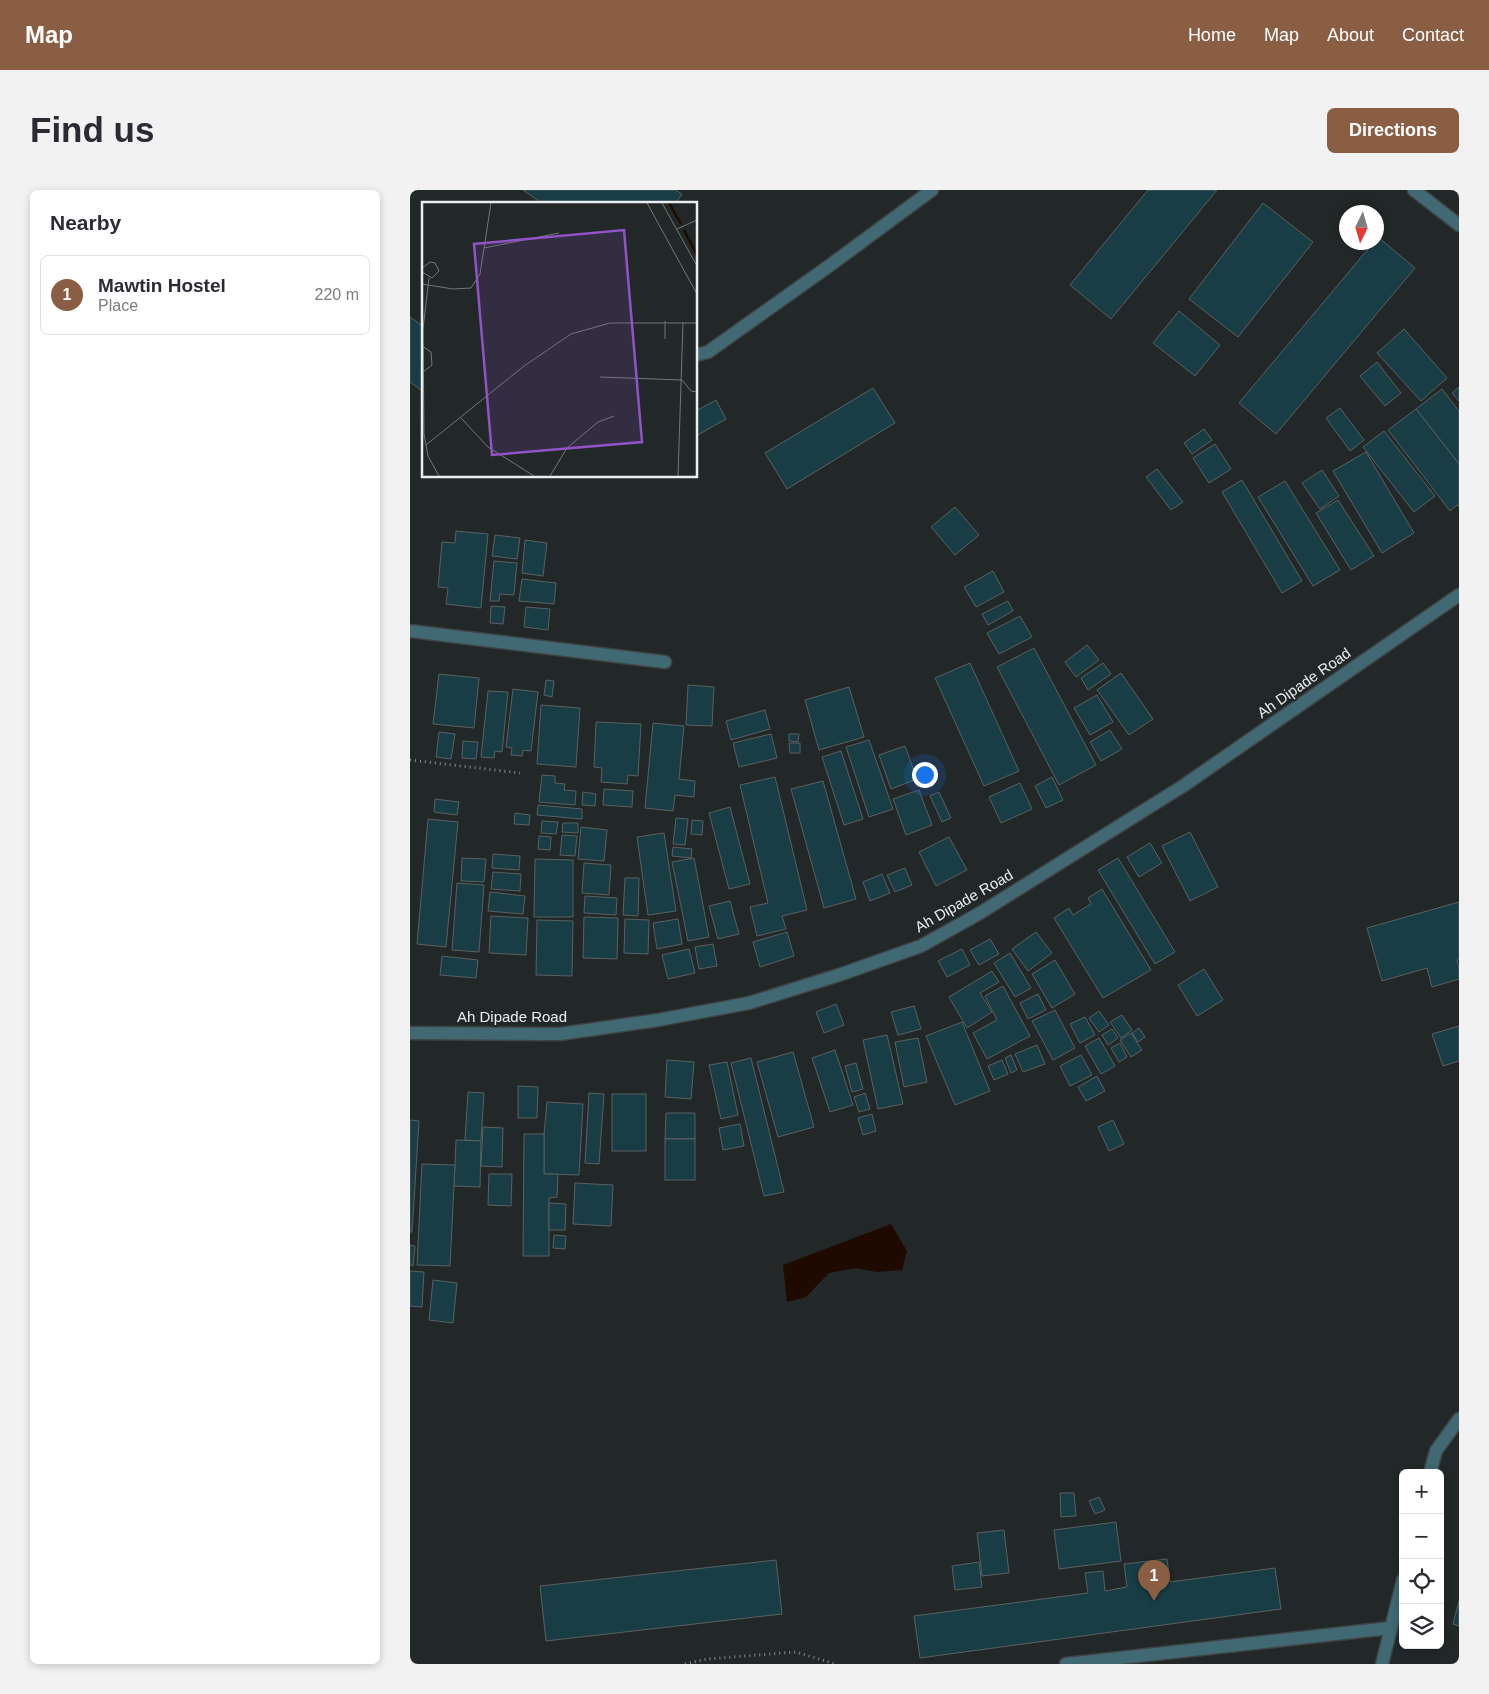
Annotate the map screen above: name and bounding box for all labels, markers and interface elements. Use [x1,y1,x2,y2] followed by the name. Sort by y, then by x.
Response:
[25,21,73,48] text: Map
[1188,25,1236,45] text: Home
[1264,25,1299,45] text: Map
[1327,25,1374,45] text: About
[1402,25,1464,45] text: Contact
[1327,108,1459,153] button: Directions
[30,110,154,149] text: Find us
[422,202,698,478] inset map
[1339,205,1384,250] north arrow
[50,211,121,234] text: Nearby
[98,275,226,296] text: Mawtin Hostel
[63,286,71,303] text: 1
[315,286,359,303] text: 220 m
[98,297,138,314] text: Place
[1254,644,1354,721] street label: Ah Dipade Road
[912,762,938,788] your location
[912,866,1016,935] street label: Ah Dipade Road
[457,1008,567,1025] street label: Ah Dipade Road
[1399,1469,1444,1649] map controls
[1399,1469,1444,1514] button: +
[1399,1514,1444,1559] button: −
[1399,1559,1444,1604] button: locate
[1138,1560,1170,1601] pin: 1
[1399,1604,1444,1649] button: layers

